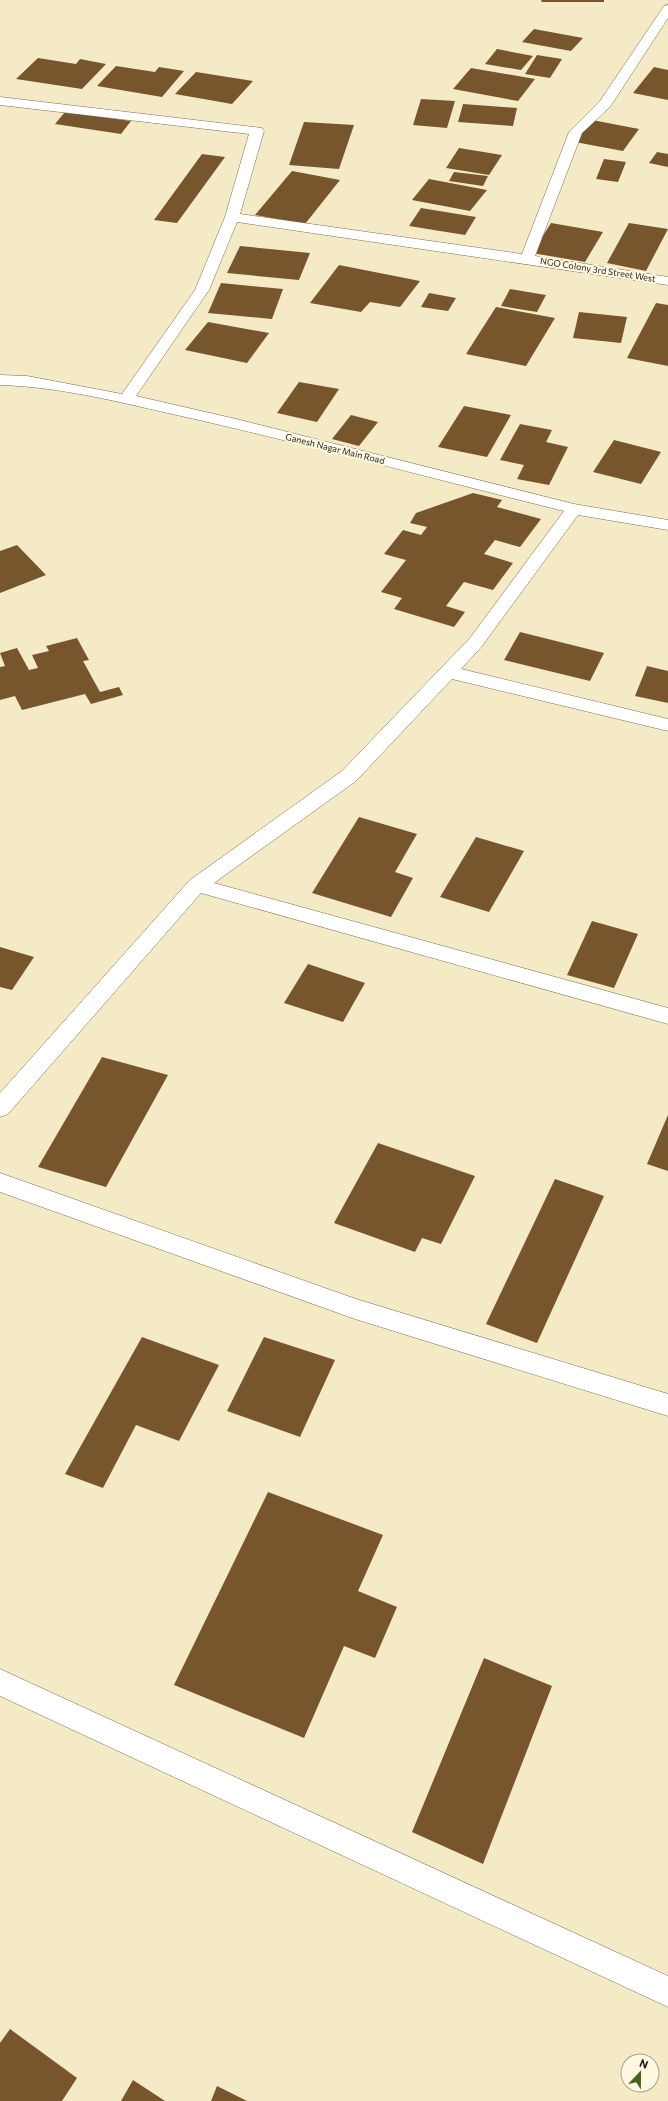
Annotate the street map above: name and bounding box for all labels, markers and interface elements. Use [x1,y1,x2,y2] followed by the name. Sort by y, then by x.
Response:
[540,255,657,284] street label: NGO Colony 3rd Street West
[284,431,386,466] street label: Ganesh Nagar Main Road
[620,2053,660,2093] north arrow
[638,2056,650,2071] text: N

